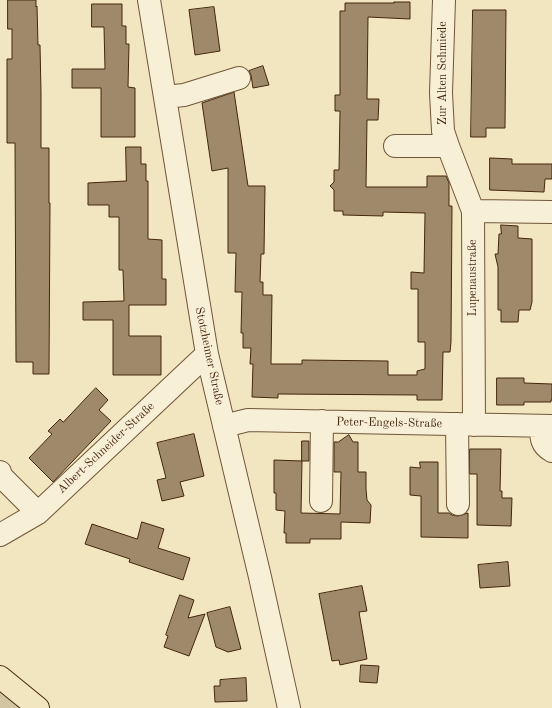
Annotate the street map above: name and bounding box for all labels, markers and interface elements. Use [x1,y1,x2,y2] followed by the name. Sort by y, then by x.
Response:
[436,21,450,125] street label: Zur Alten Schmiede
[466,239,480,317] street label: Lupenaustraße
[192,306,226,406] street label: Stotzheimer Straße
[54,399,158,497] street label: Albert-Schneider-Straße
[336,415,442,431] street label: Peter-Engels-Straße

